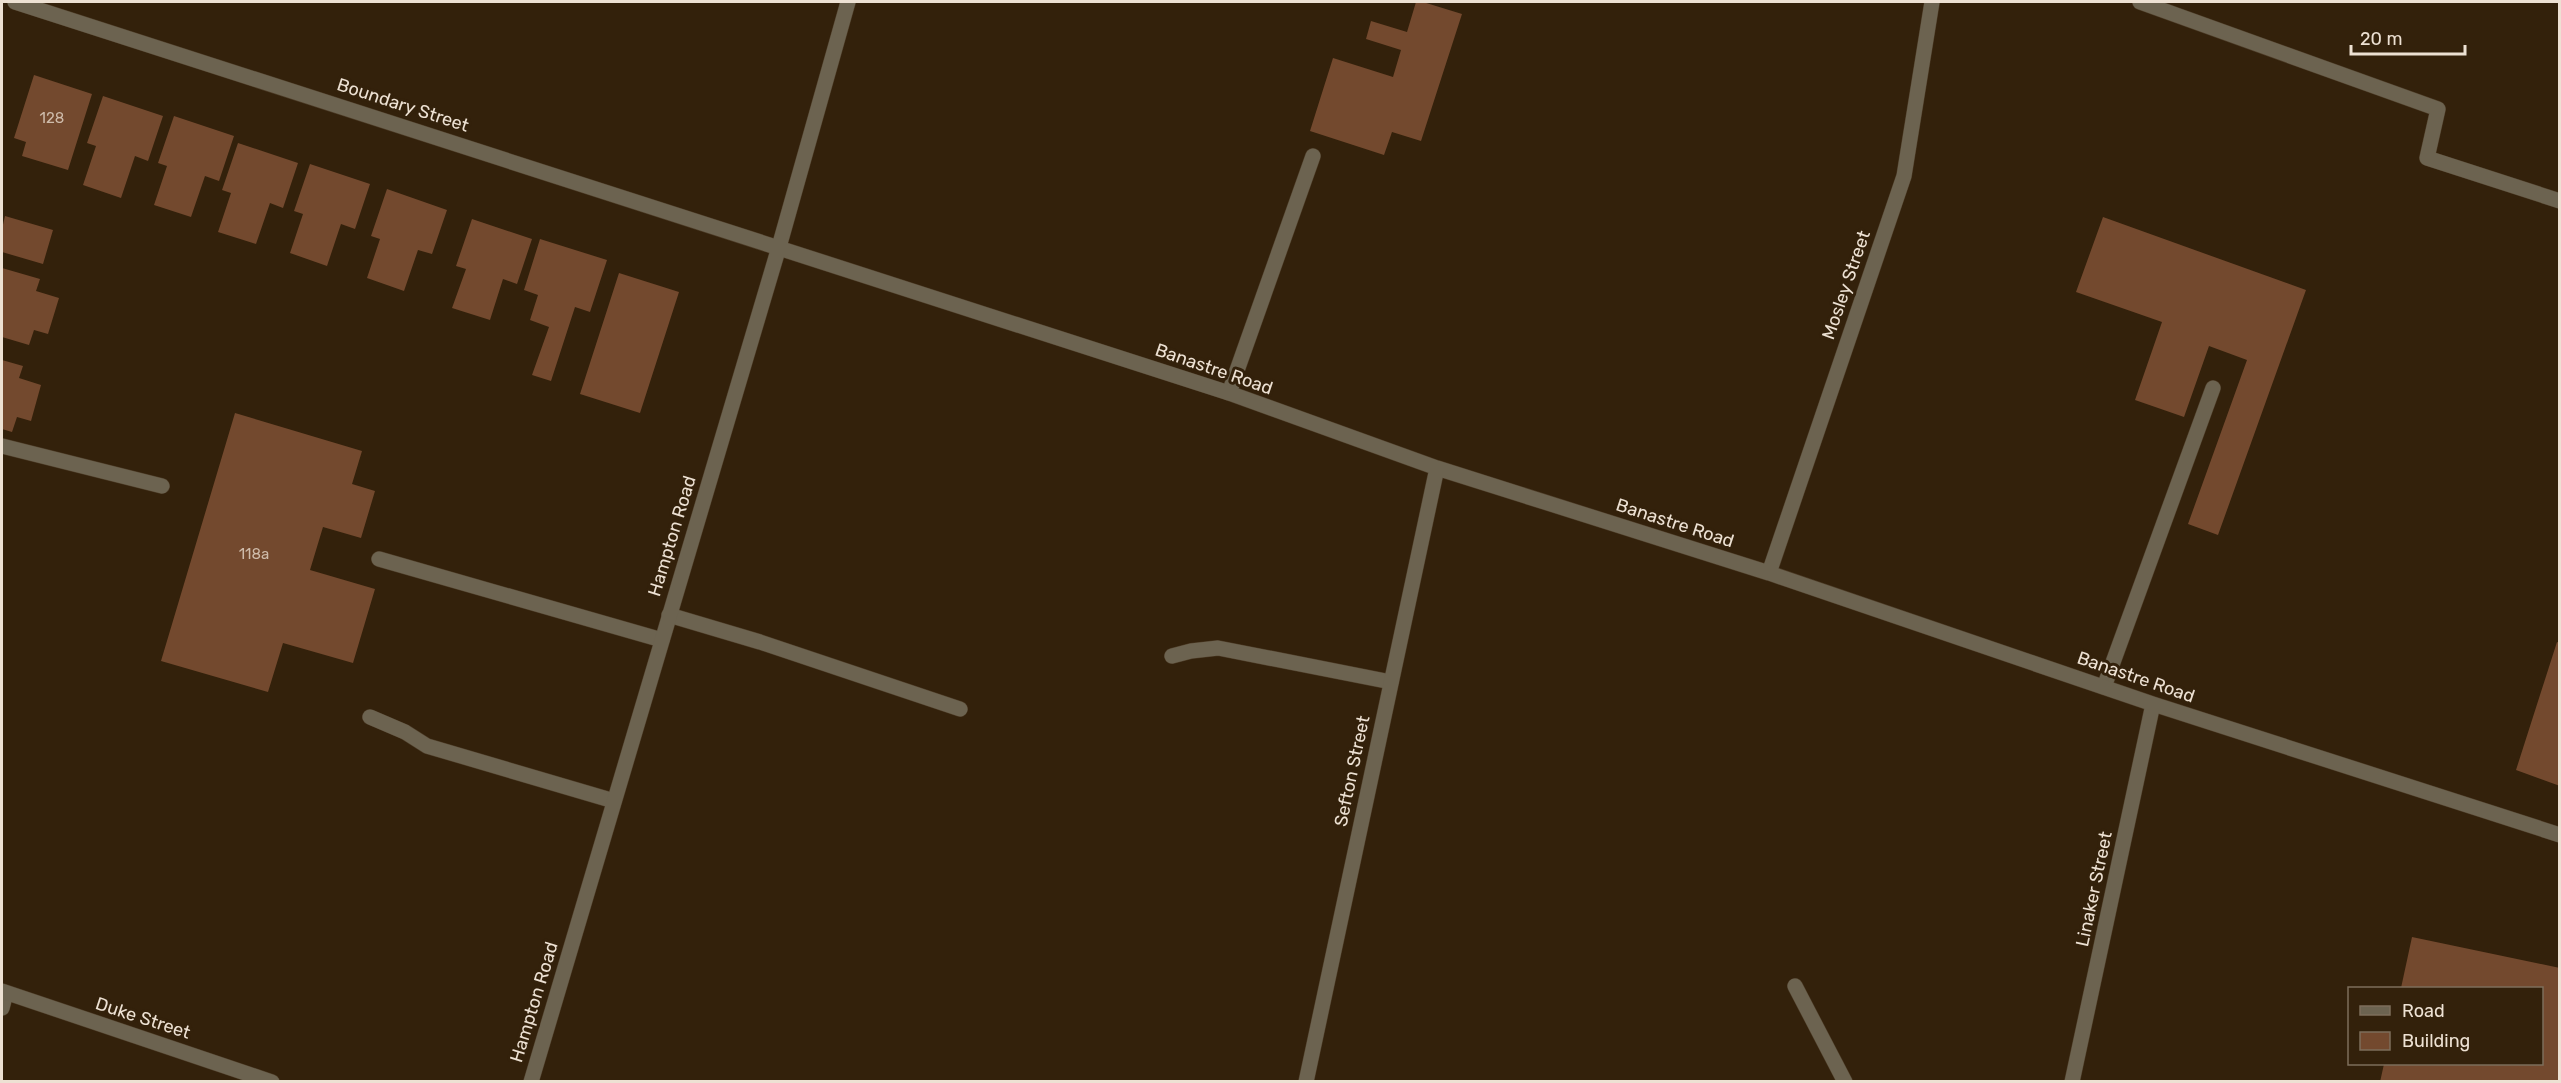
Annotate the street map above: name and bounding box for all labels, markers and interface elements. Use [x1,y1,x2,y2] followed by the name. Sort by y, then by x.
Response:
[2351,18,2465,56] scale bar
[2360,28,2402,50] text: 20 m
[334,73,472,137] street label: Boundary Street
[40,109,64,127] house number: 128
[1817,228,1875,342] street label: Mosley Street
[1152,339,1276,399] street label: Banastre Road
[643,473,701,599] street label: Hampton Road
[1613,494,1737,552] street label: Banastre Road
[239,545,269,563] house number: 118a
[2074,647,2198,707] street label: Banastre Road
[1330,714,1374,828] street label: Sefton Street
[2071,829,2117,949] street label: Linaker Street
[505,939,563,1065] street label: Hampton Road
[2348,987,2543,1065] legend
[93,992,193,1044] street label: Duke Street
[2402,1000,2445,1022] text: Road
[2402,1030,2470,1052] text: Building

